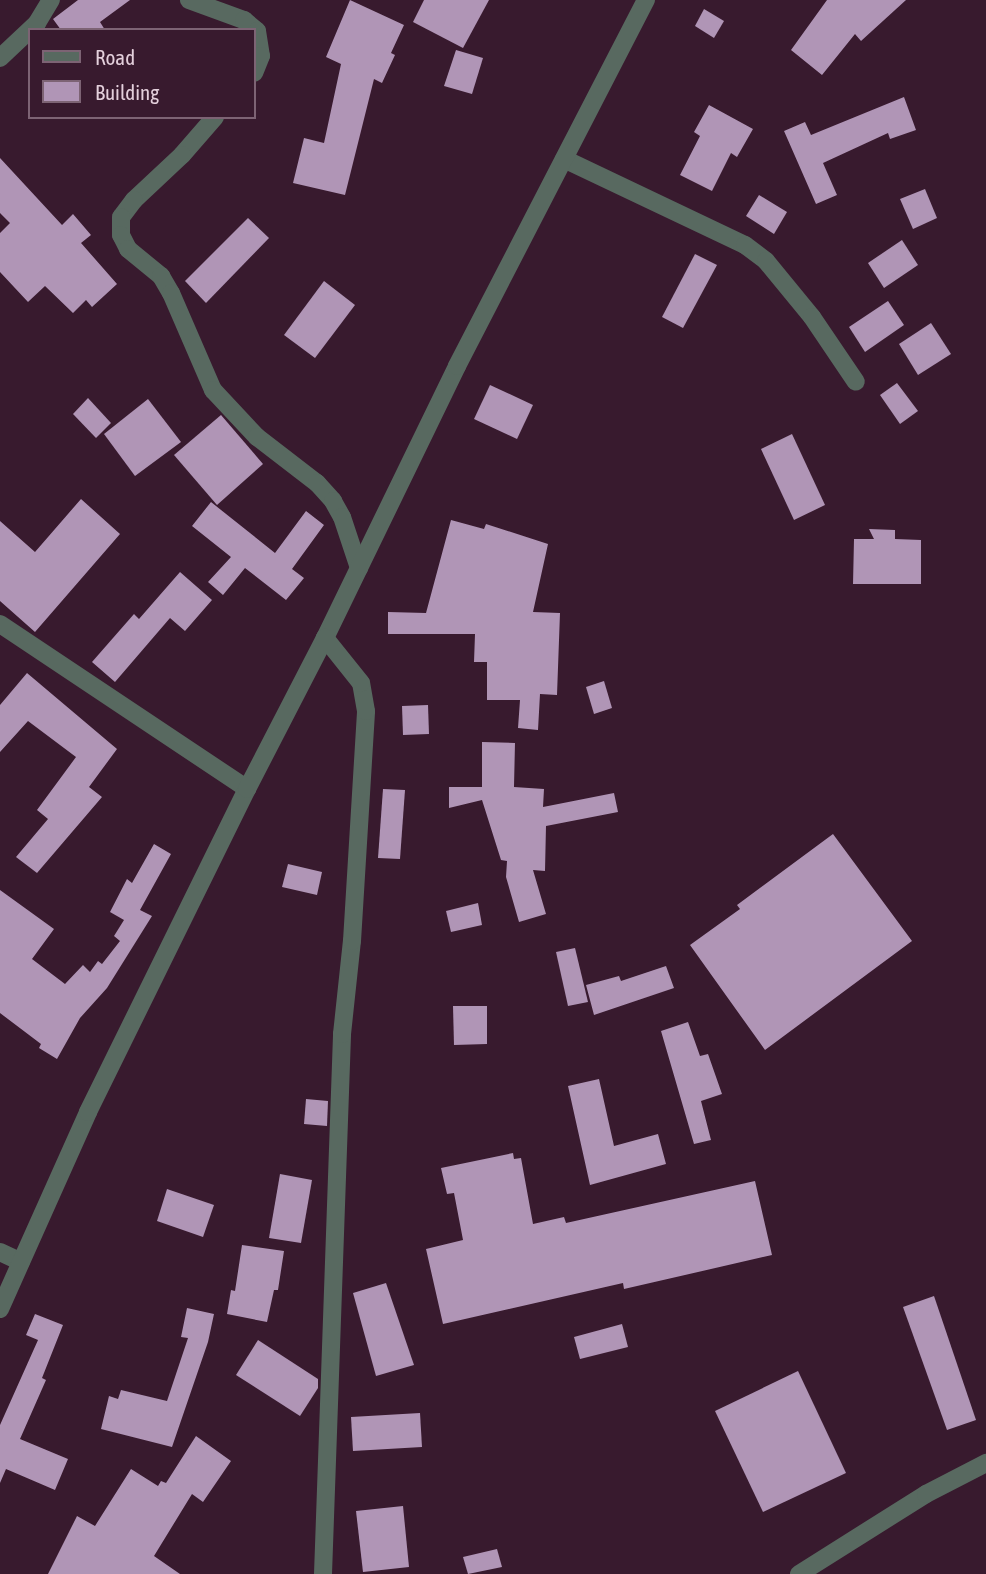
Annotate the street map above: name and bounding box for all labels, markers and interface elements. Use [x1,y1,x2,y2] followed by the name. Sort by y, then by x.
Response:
[28,28,256,119] legend
[95,45,135,69] text: Road
[95,80,159,104] text: Building

